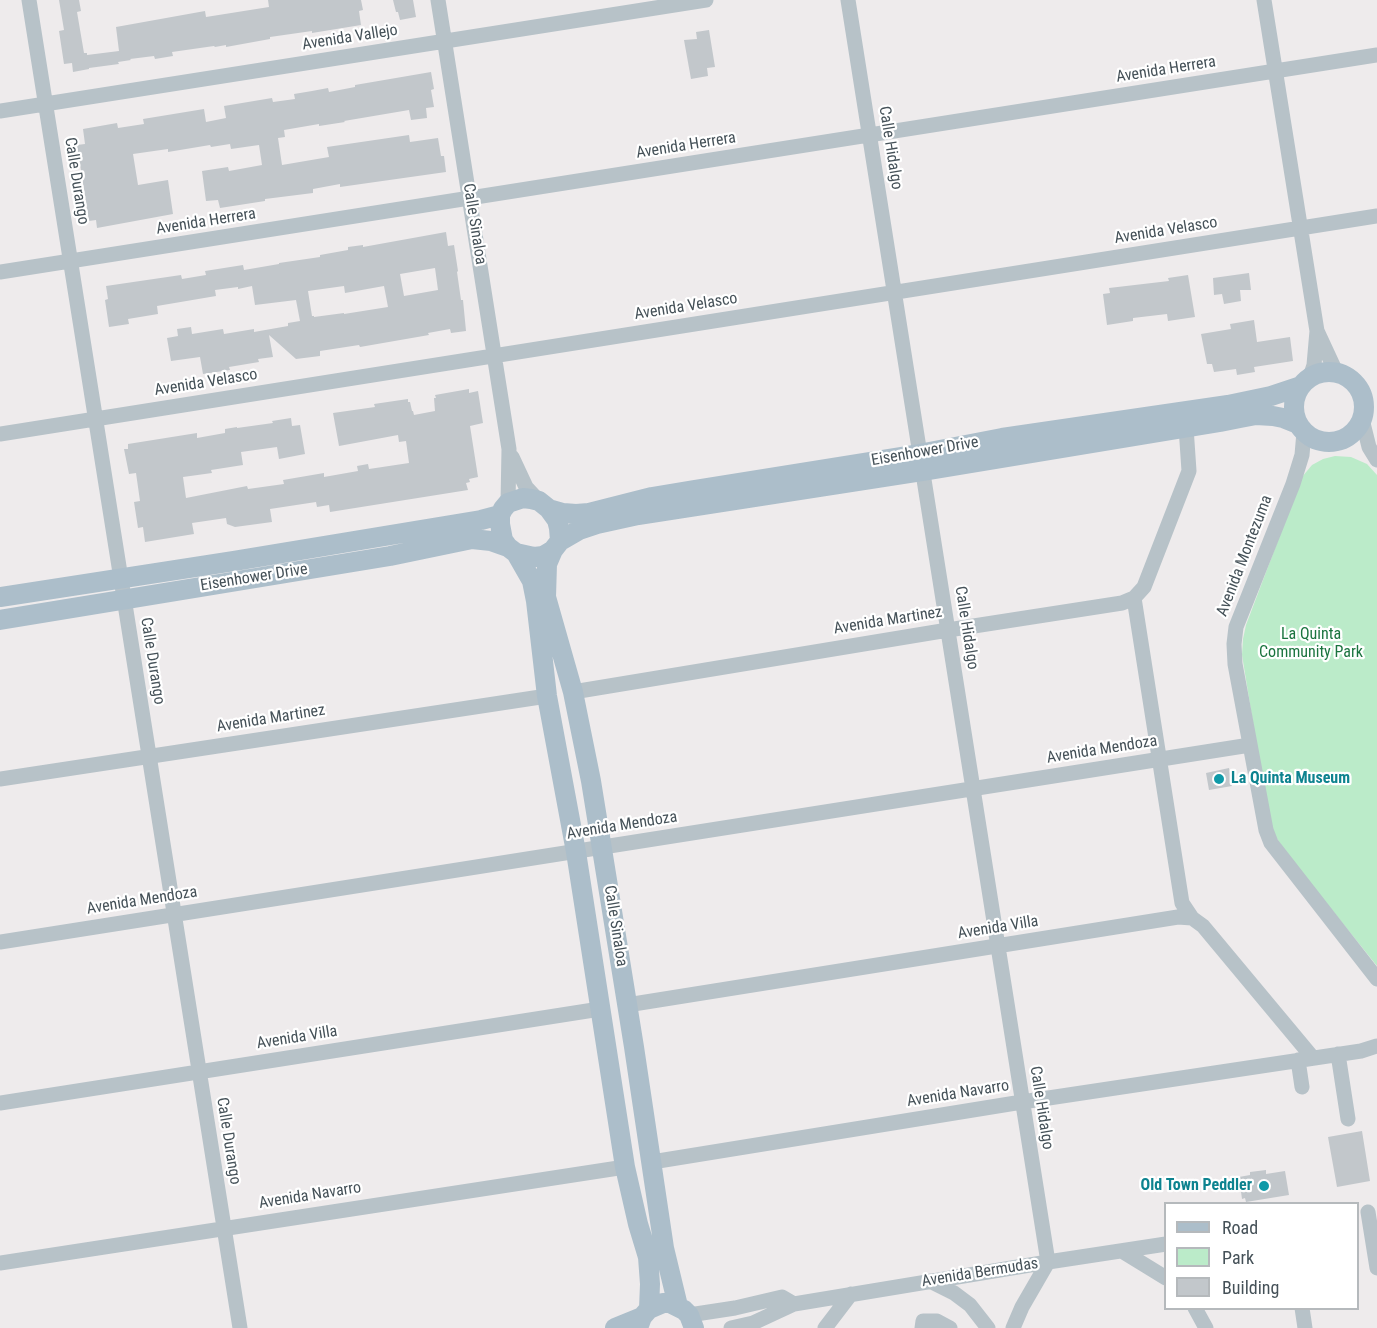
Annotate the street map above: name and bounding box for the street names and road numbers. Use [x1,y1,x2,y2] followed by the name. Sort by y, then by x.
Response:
[301,21,399,55] street label: Avenida Vallejo
[1115,53,1217,87] street label: Avenida Herrera
[874,105,906,191] street label: Calle Hidalgo
[635,129,737,163] street label: Avenida Herrera
[60,136,92,226] street label: Calle Durango
[458,182,490,266] street label: Calle Sinaloa
[155,205,257,239] street label: Avenida Herrera
[1113,213,1219,249] street label: Avenida Velasco
[633,289,739,325] street label: Avenida Velasco
[153,365,259,401] street label: Avenida Velasco
[870,433,980,471] street label: Eisenhower Drive
[1213,493,1277,619] street label: Avenida Montezuma
[199,560,309,596] street label: Eisenhower Drive
[950,585,982,671] street label: Calle Hidalgo
[832,603,944,639] street label: Avenida Martinez
[136,616,168,706] street label: Calle Durango
[215,701,327,737] street label: Avenida Martinez
[1045,732,1159,768] street label: Avenida Mendoza
[565,808,679,844] street label: Avenida Mendoza
[85,883,199,919] street label: Avenida Mendoza
[599,884,631,968] street label: Calle Sinaloa
[956,912,1040,944] street label: Avenida Villa
[255,1022,339,1054] street label: Avenida Villa
[1025,1065,1057,1151] street label: Calle Hidalgo
[906,1076,1010,1112] street label: Avenida Navarro
[212,1096,244,1186] street label: Calle Durango
[258,1178,362,1214] street label: Avenida Navarro
[920,1254,1040,1292] street label: Avenida Bermudas

